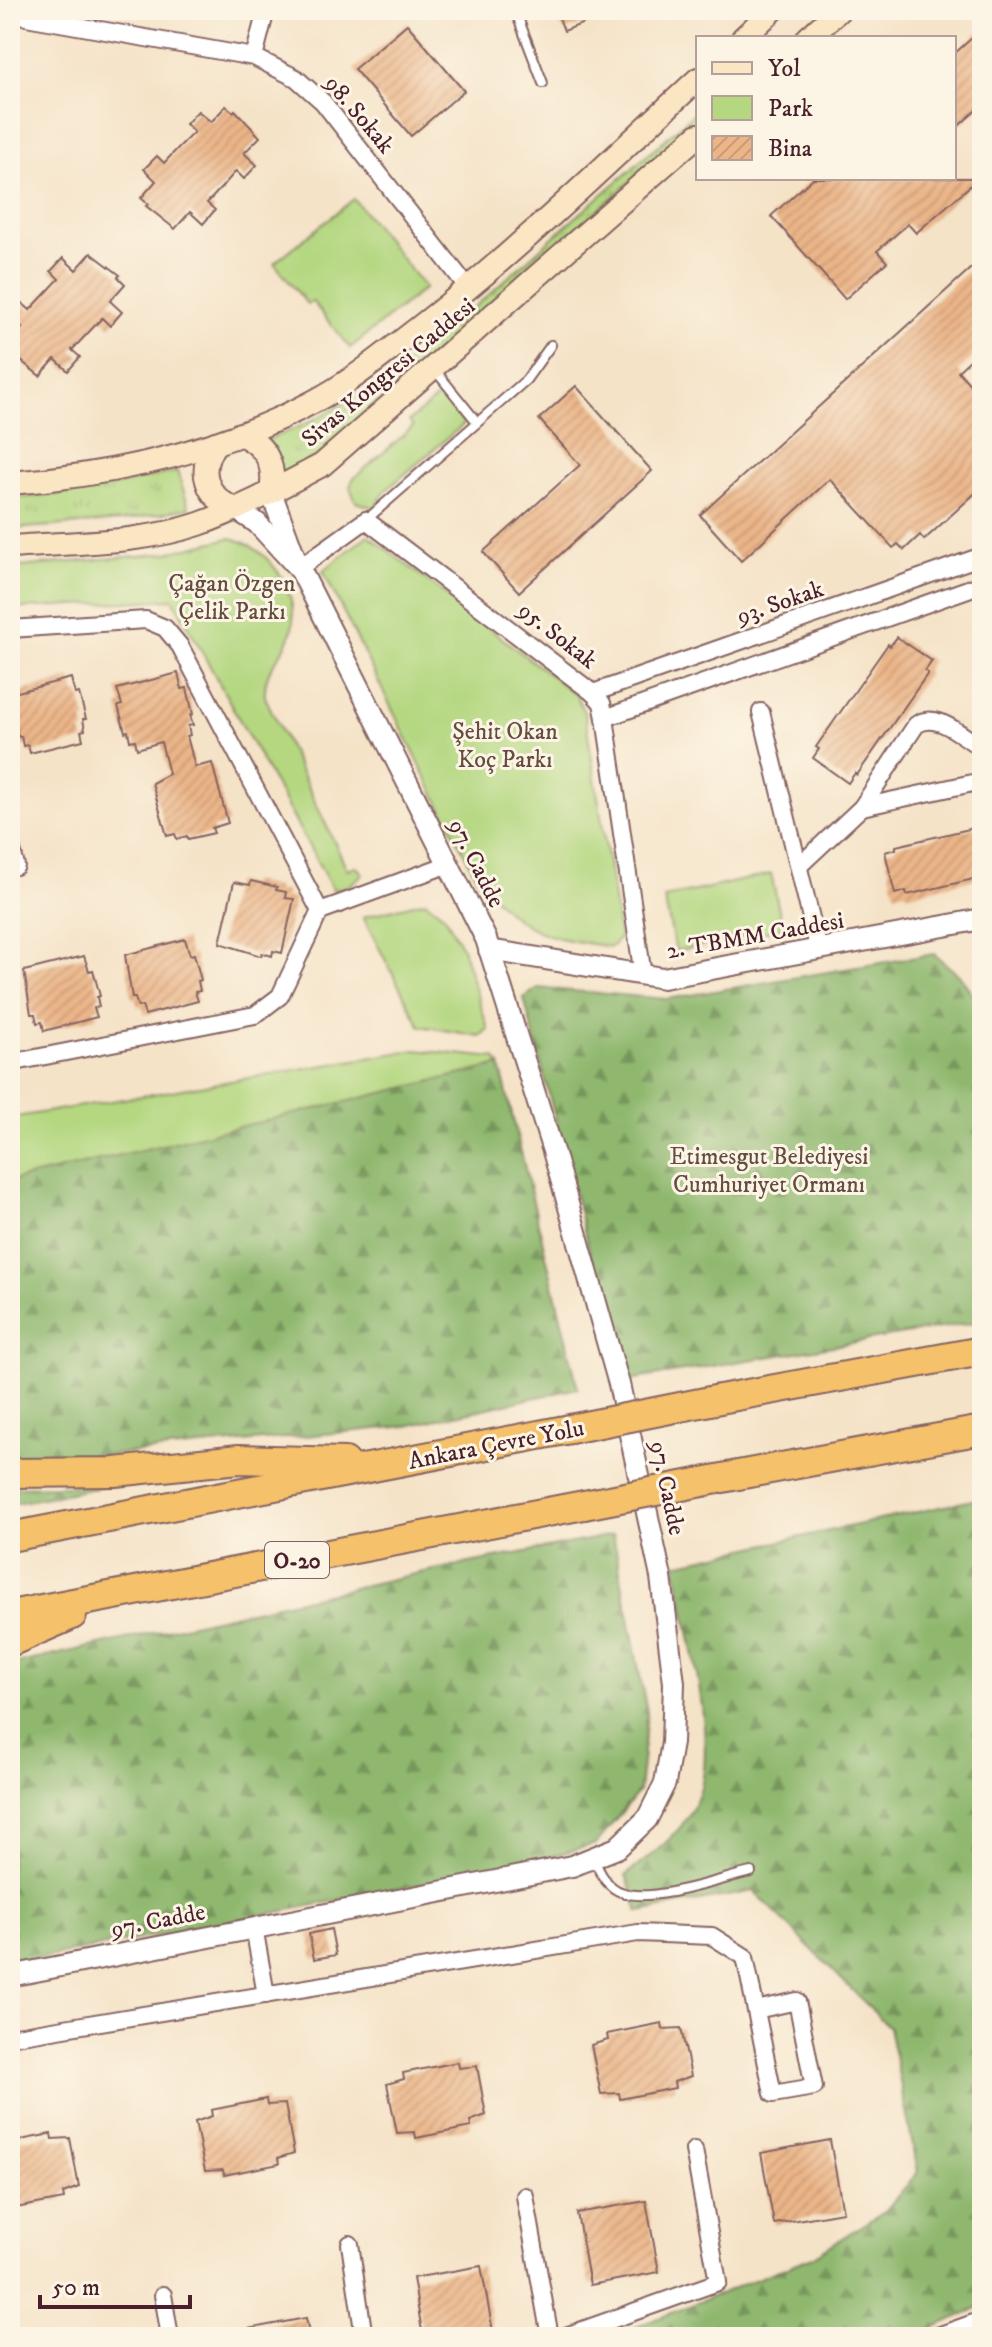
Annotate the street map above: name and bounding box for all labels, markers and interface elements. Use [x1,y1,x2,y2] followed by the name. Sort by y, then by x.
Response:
[696,36,956,180] legend
[768,54,801,84] text: Yol
[317,69,401,160] street label: 98. Sokak
[768,94,813,124] text: Park
[768,134,813,164] text: Bina
[296,291,482,454] street label: Sivas Kongresi Caddesi
[168,569,296,627] park label: Çağan Özgen Çelik Parkı
[732,574,828,632] street label: 93. Sokak
[511,595,603,676] street label: 95. Sokak
[452,717,558,775] park label: Şehit Okan Koç Parkı
[441,813,511,913] street label: 97. Cadde
[664,906,846,966] street label: 2. TBMM Caddesi
[670,1142,868,1200] park label: Etimesgut Belediyesi Cumhuriyet Ormanı
[406,1413,587,1477] street label: Ankara Çevre Yolu
[642,1437,692,1538] street label: 97. Cadde
[265,1542,329,1578] road number: O-20
[108,1897,208,1945] street label: 97. Cadde
[40,2259,190,2309] scale bar
[52,2273,100,2303] text: 50 m

